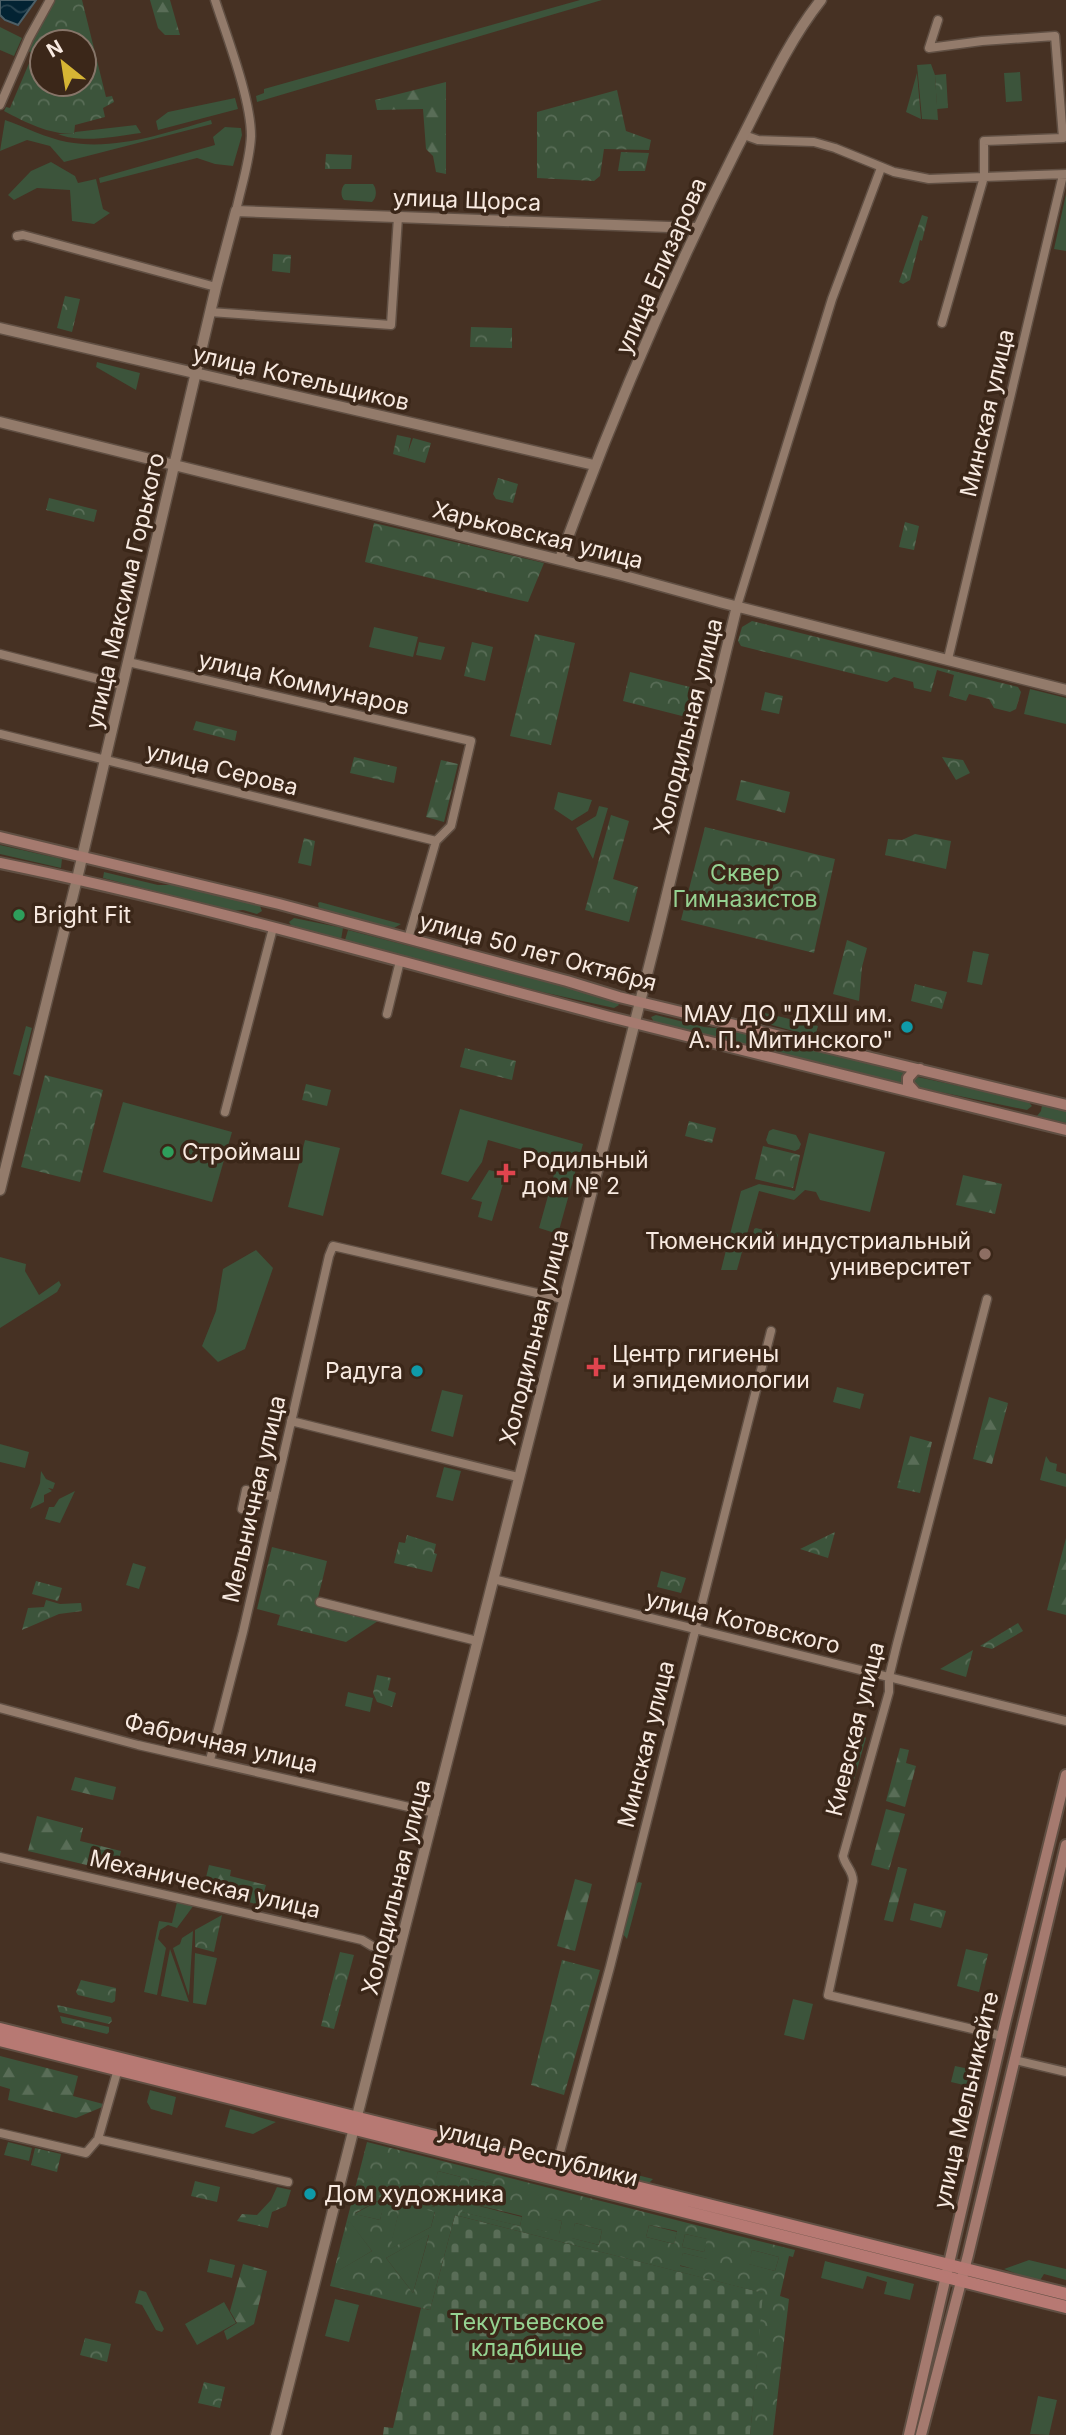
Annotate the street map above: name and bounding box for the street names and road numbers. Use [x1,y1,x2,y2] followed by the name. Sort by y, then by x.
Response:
[609,173,713,359] street label: улица Елизарова
[392,183,542,217] street label: улица Щорса
[954,327,1020,499] street label: Минская улица
[190,339,412,417] street label: улица Котельщиков
[80,450,170,732] street label: улица Максима Горького
[430,495,646,575] street label: Харьковская улица
[648,615,728,837] street label: Холодильная улица
[196,645,412,721] street label: улица Коммунаров
[143,737,301,801] street label: улица Серова
[416,907,660,997] street label: улица 50 лет Октября
[494,1226,574,1448] street label: Холодильная улица
[217,1393,291,1605] street label: Мельничная улица
[643,1584,843,1660] street label: улица Котовского
[820,1639,890,1819] street label: Киевская улица
[612,1658,680,1830] street label: Минская улица
[122,1707,320,1779] street label: Фабричная улица
[356,1776,436,1998] street label: Холодильная улица
[87,1844,323,1924] street label: Механическая улица
[927,1989,1005,2211] street label: улица Мельникайте
[435,2116,641,2192] street label: улица Республики

